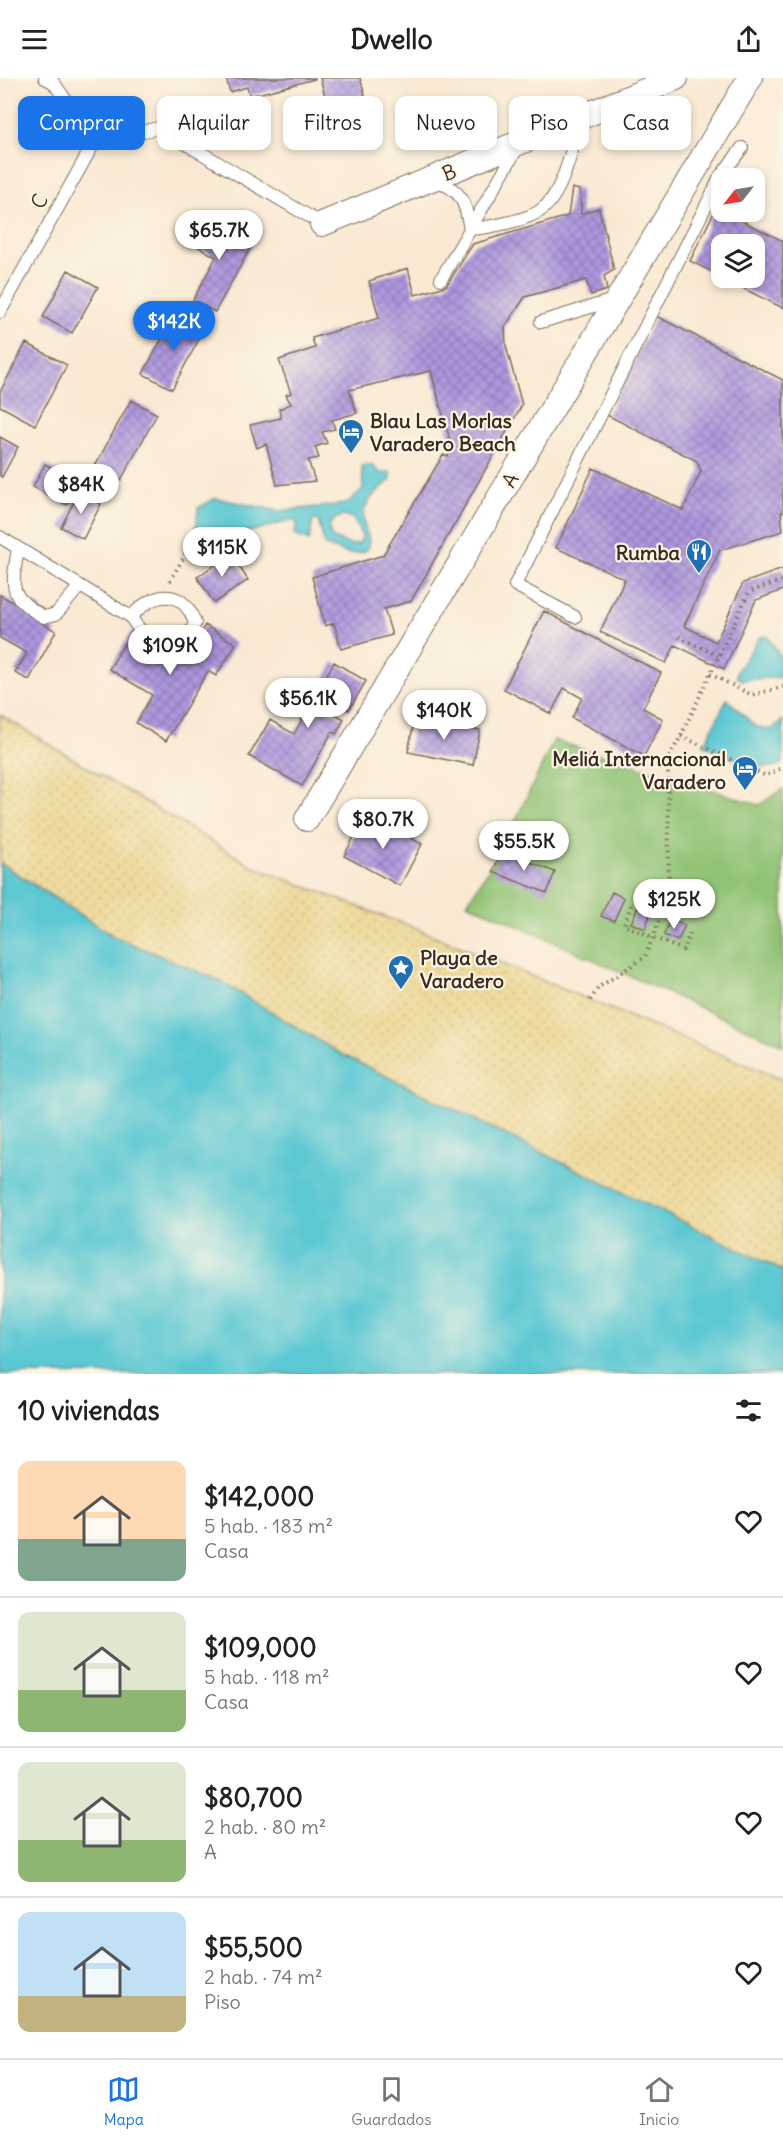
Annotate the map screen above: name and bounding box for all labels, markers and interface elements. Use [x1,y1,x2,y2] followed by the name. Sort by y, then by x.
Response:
[350,22,433,56] text: Dwello
[18,23,51,56] icon: menu
[732,23,765,56] icon: share
[18,96,145,150] chip: Comprar
[157,96,271,150] chip: Alquilar
[283,96,383,150] chip: Filtros
[395,96,497,150] chip: Nuevo
[509,96,589,150] chip: Piso
[601,96,691,150] chip: Casa
[438,158,460,186] street label: B
[711,168,765,222] north arrow
[711,168,765,288] map controls
[25,189,53,213] street label: C
[170,210,268,261] pin: $65.7K
[189,217,249,242] text: $65.7K
[711,234,765,288] button: layers
[132,301,216,352] pin: $142K
[147,308,201,333] text: $142K
[370,408,516,456] place label: Blau Las Morlas Varadero Beach
[336,417,366,455] hotel icon: Blau Las Morlas Varadero Beach
[45,464,117,515] pin: $84K
[496,468,524,492] street label: A
[58,471,104,496] text: $84K
[180,527,264,578] pin: $115K
[197,534,247,559] text: $115K
[684,537,714,575] restaurant icon: Rumba
[616,540,681,565] place label: Rumba
[128,625,212,676] pin: $109K
[142,632,198,657] text: $109K
[259,678,357,729] pin: $56.1K
[279,685,337,710] text: $56.1K
[402,690,486,741] pin: $140K
[416,697,472,722] text: $140K
[552,746,726,794] place label: Meliá Internacional Varadero
[730,754,760,792] hotel icon: Meliá Internacional Varadero
[334,799,432,850] pin: $80.7K
[352,806,414,831] text: $80.7K
[475,821,573,872] pin: $55.5K
[493,828,555,853] text: $55.5K
[632,879,716,930] pin: $125K
[647,886,701,911] text: $125K
[420,945,504,993] place label: Playa de Varadero
[386,953,416,991] place icon: Playa de Varadero
[18,1394,160,1427] text: 10 viviendas
[732,1394,765,1427] icon: filters
[204,1480,314,1513] text: $142,000
[66,1485,138,1557] icon: home
[732,1505,765,1538] icon: heart
[204,1513,333,1538] text: 5 hab. · 183 m²
[204,1538,249,1563] text: Casa
[204,1631,317,1664] text: $109,000
[66,1636,138,1708] icon: home
[732,1656,765,1689] icon: heart
[204,1664,330,1689] text: 5 hab. · 118 m²
[204,1689,249,1714] text: Casa
[204,1781,303,1814] text: $80,700
[66,1786,138,1858] icon: home
[732,1806,765,1839] icon: heart
[204,1814,326,1839] text: 2 hab. · 80 m²
[204,1839,217,1864] text: A
[204,1931,303,1964] text: $55,500
[66,1936,138,2008] icon: home
[732,1956,765,1989] icon: heart
[204,1964,323,1989] text: 2 hab. · 74 m²
[204,1989,241,2014] text: Piso
[104,2073,144,2129] tab: Mapa
[351,2073,432,2129] tab: Guardados
[639,2073,679,2129] tab: Inicio

